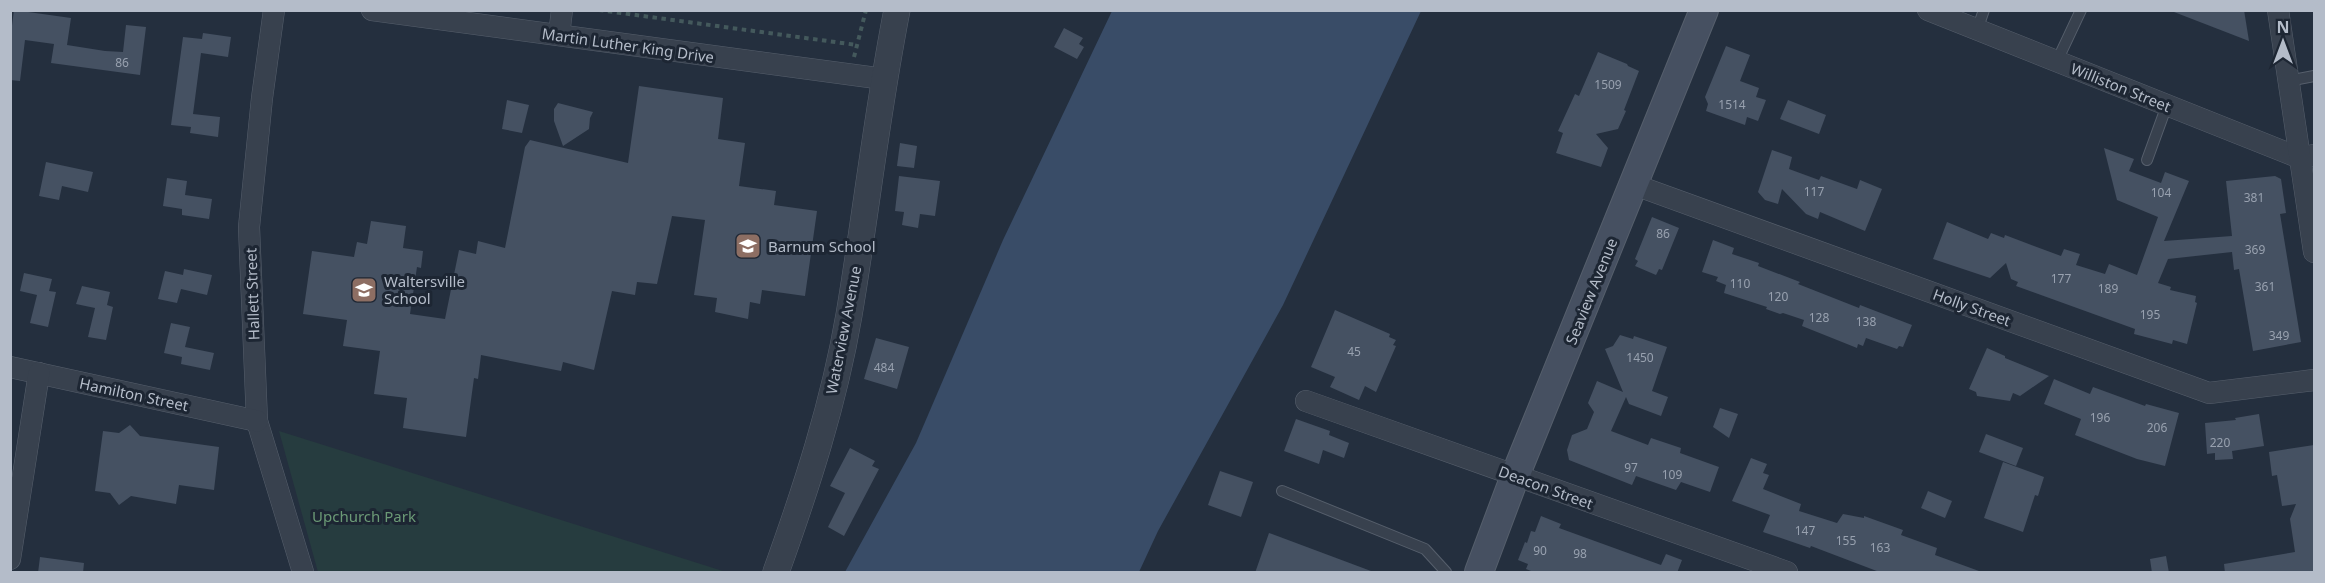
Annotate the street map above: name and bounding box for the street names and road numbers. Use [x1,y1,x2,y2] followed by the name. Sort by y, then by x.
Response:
[541,23,715,67] street label: Martin Luther King Drive
[2068,58,2175,116] street label: Williston Street
[1561,235,1621,347] street label: Seaview Avenue
[240,247,264,340] street label: Hallett Street
[821,264,865,396] street label: Waterview Avenue
[1930,284,2014,331] street label: Holly Street
[78,373,191,415] street label: Hamilton Street
[1496,461,1597,514] street label: Deacon Street

